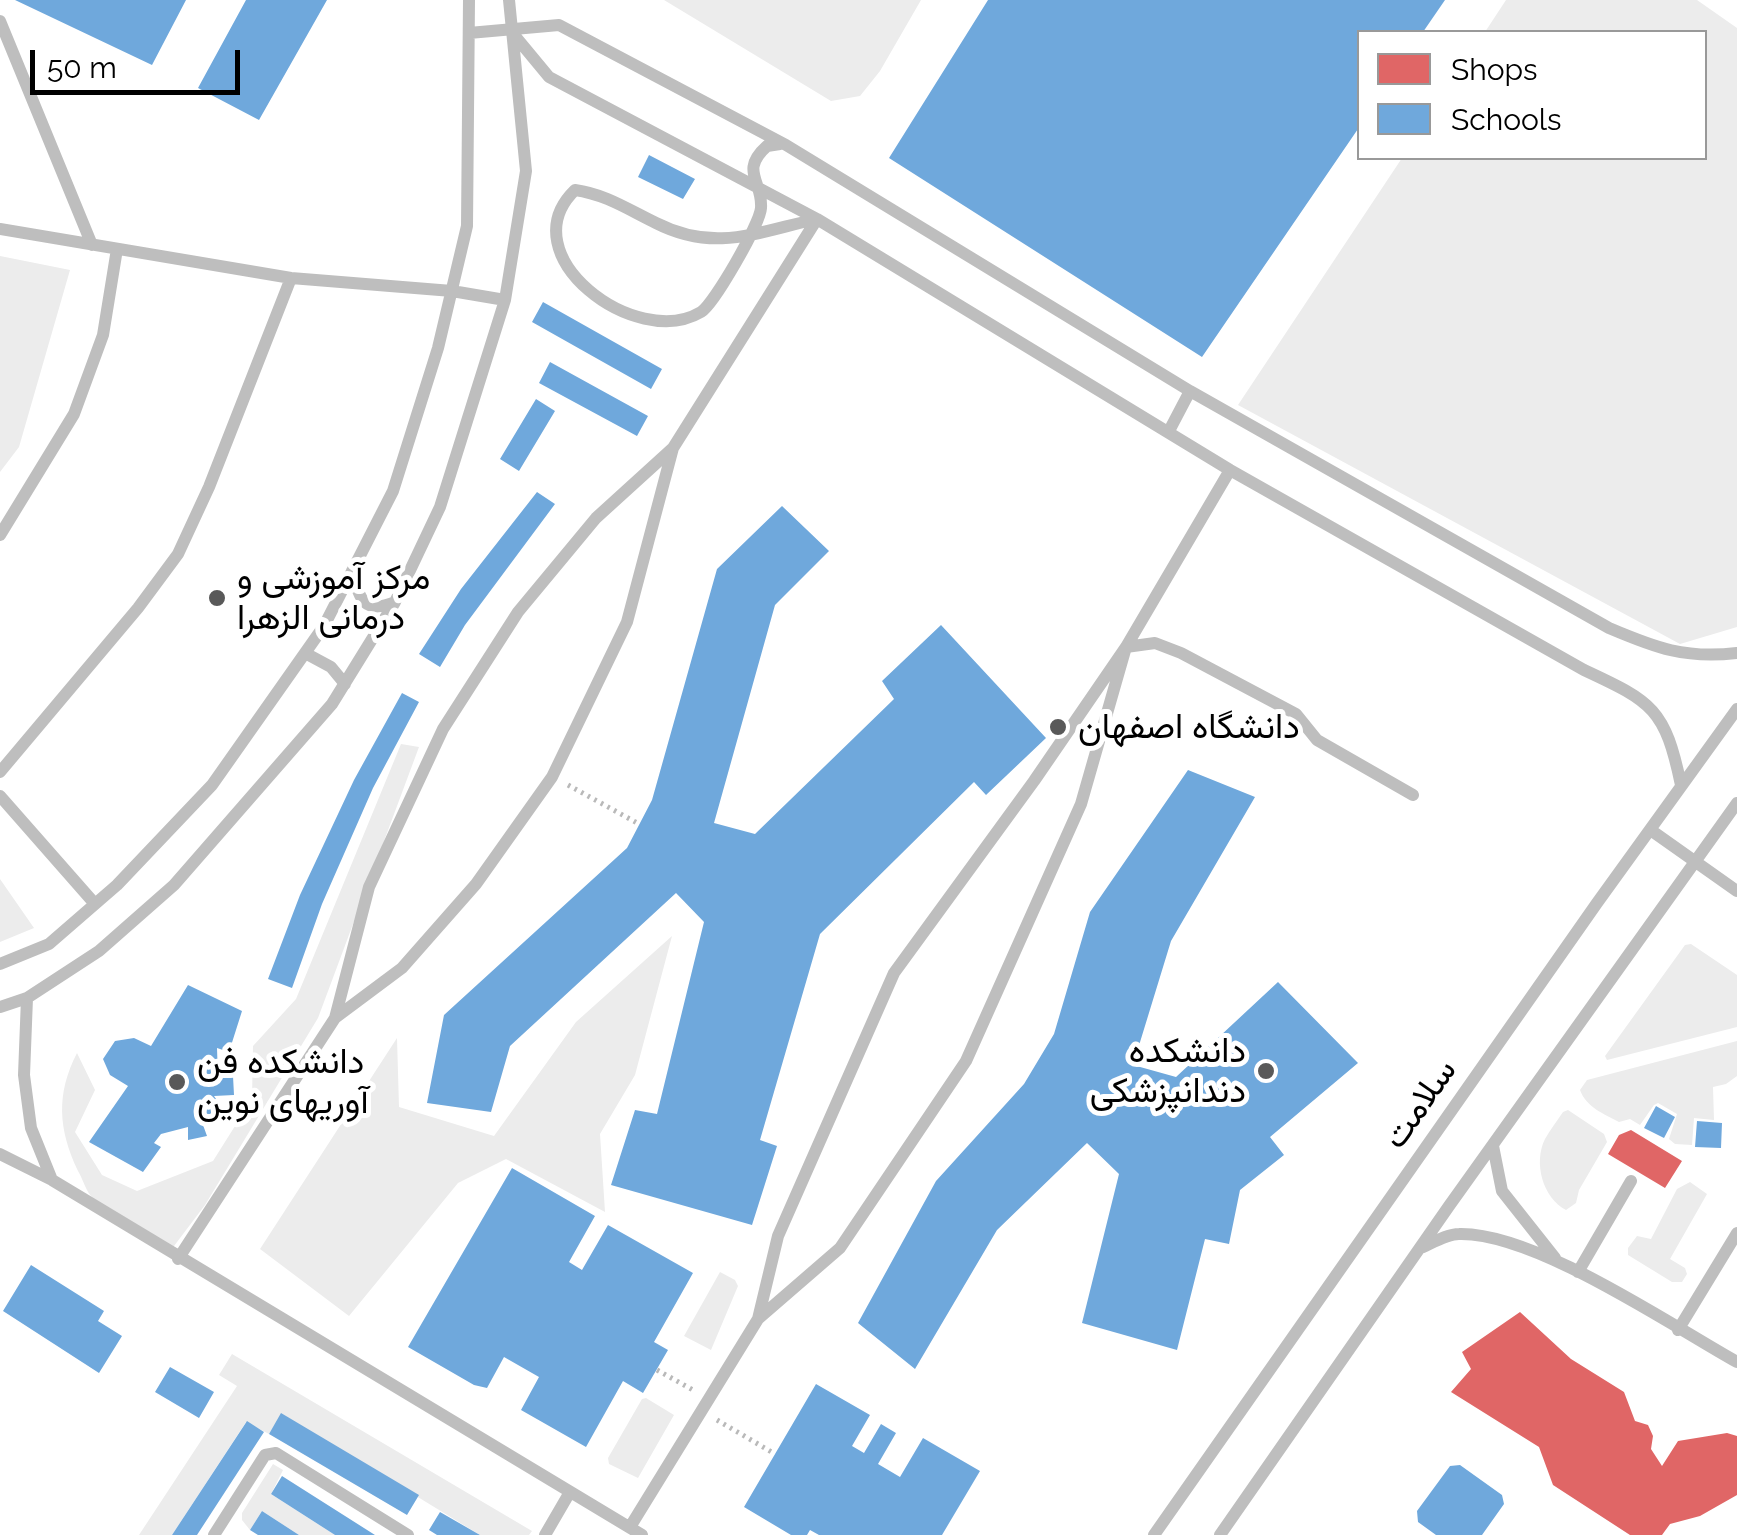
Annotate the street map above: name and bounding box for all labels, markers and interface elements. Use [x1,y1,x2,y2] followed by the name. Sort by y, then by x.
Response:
[35,30,245,92] scale bar
[1357,30,1707,160] legend
[47,50,117,85] text: 50 m
[1451,52,1538,87] text: Shops
[1451,102,1562,137] text: Schools
[237,557,430,639] place label: مرکز آموزشی و درمانی الزهرا
[206,587,228,609] marker: مرکز آموزشی و درمانی الزهرا
[1078,706,1300,748] place label: دانشگاه اصفهان
[1047,716,1069,738] marker: دانشگاه اصفهان
[1090,1030,1246,1112] place label: دانشکده دندانپزشکی
[197,1041,369,1123] place label: دانشکده فن آوریهای نوین
[1374,1051,1466,1157] street label: سلامت
[1255,1060,1277,1082] marker: دانشکده دندانپزشکی
[166,1071,188,1093] marker: دانشکده فن آوریهای نوین

